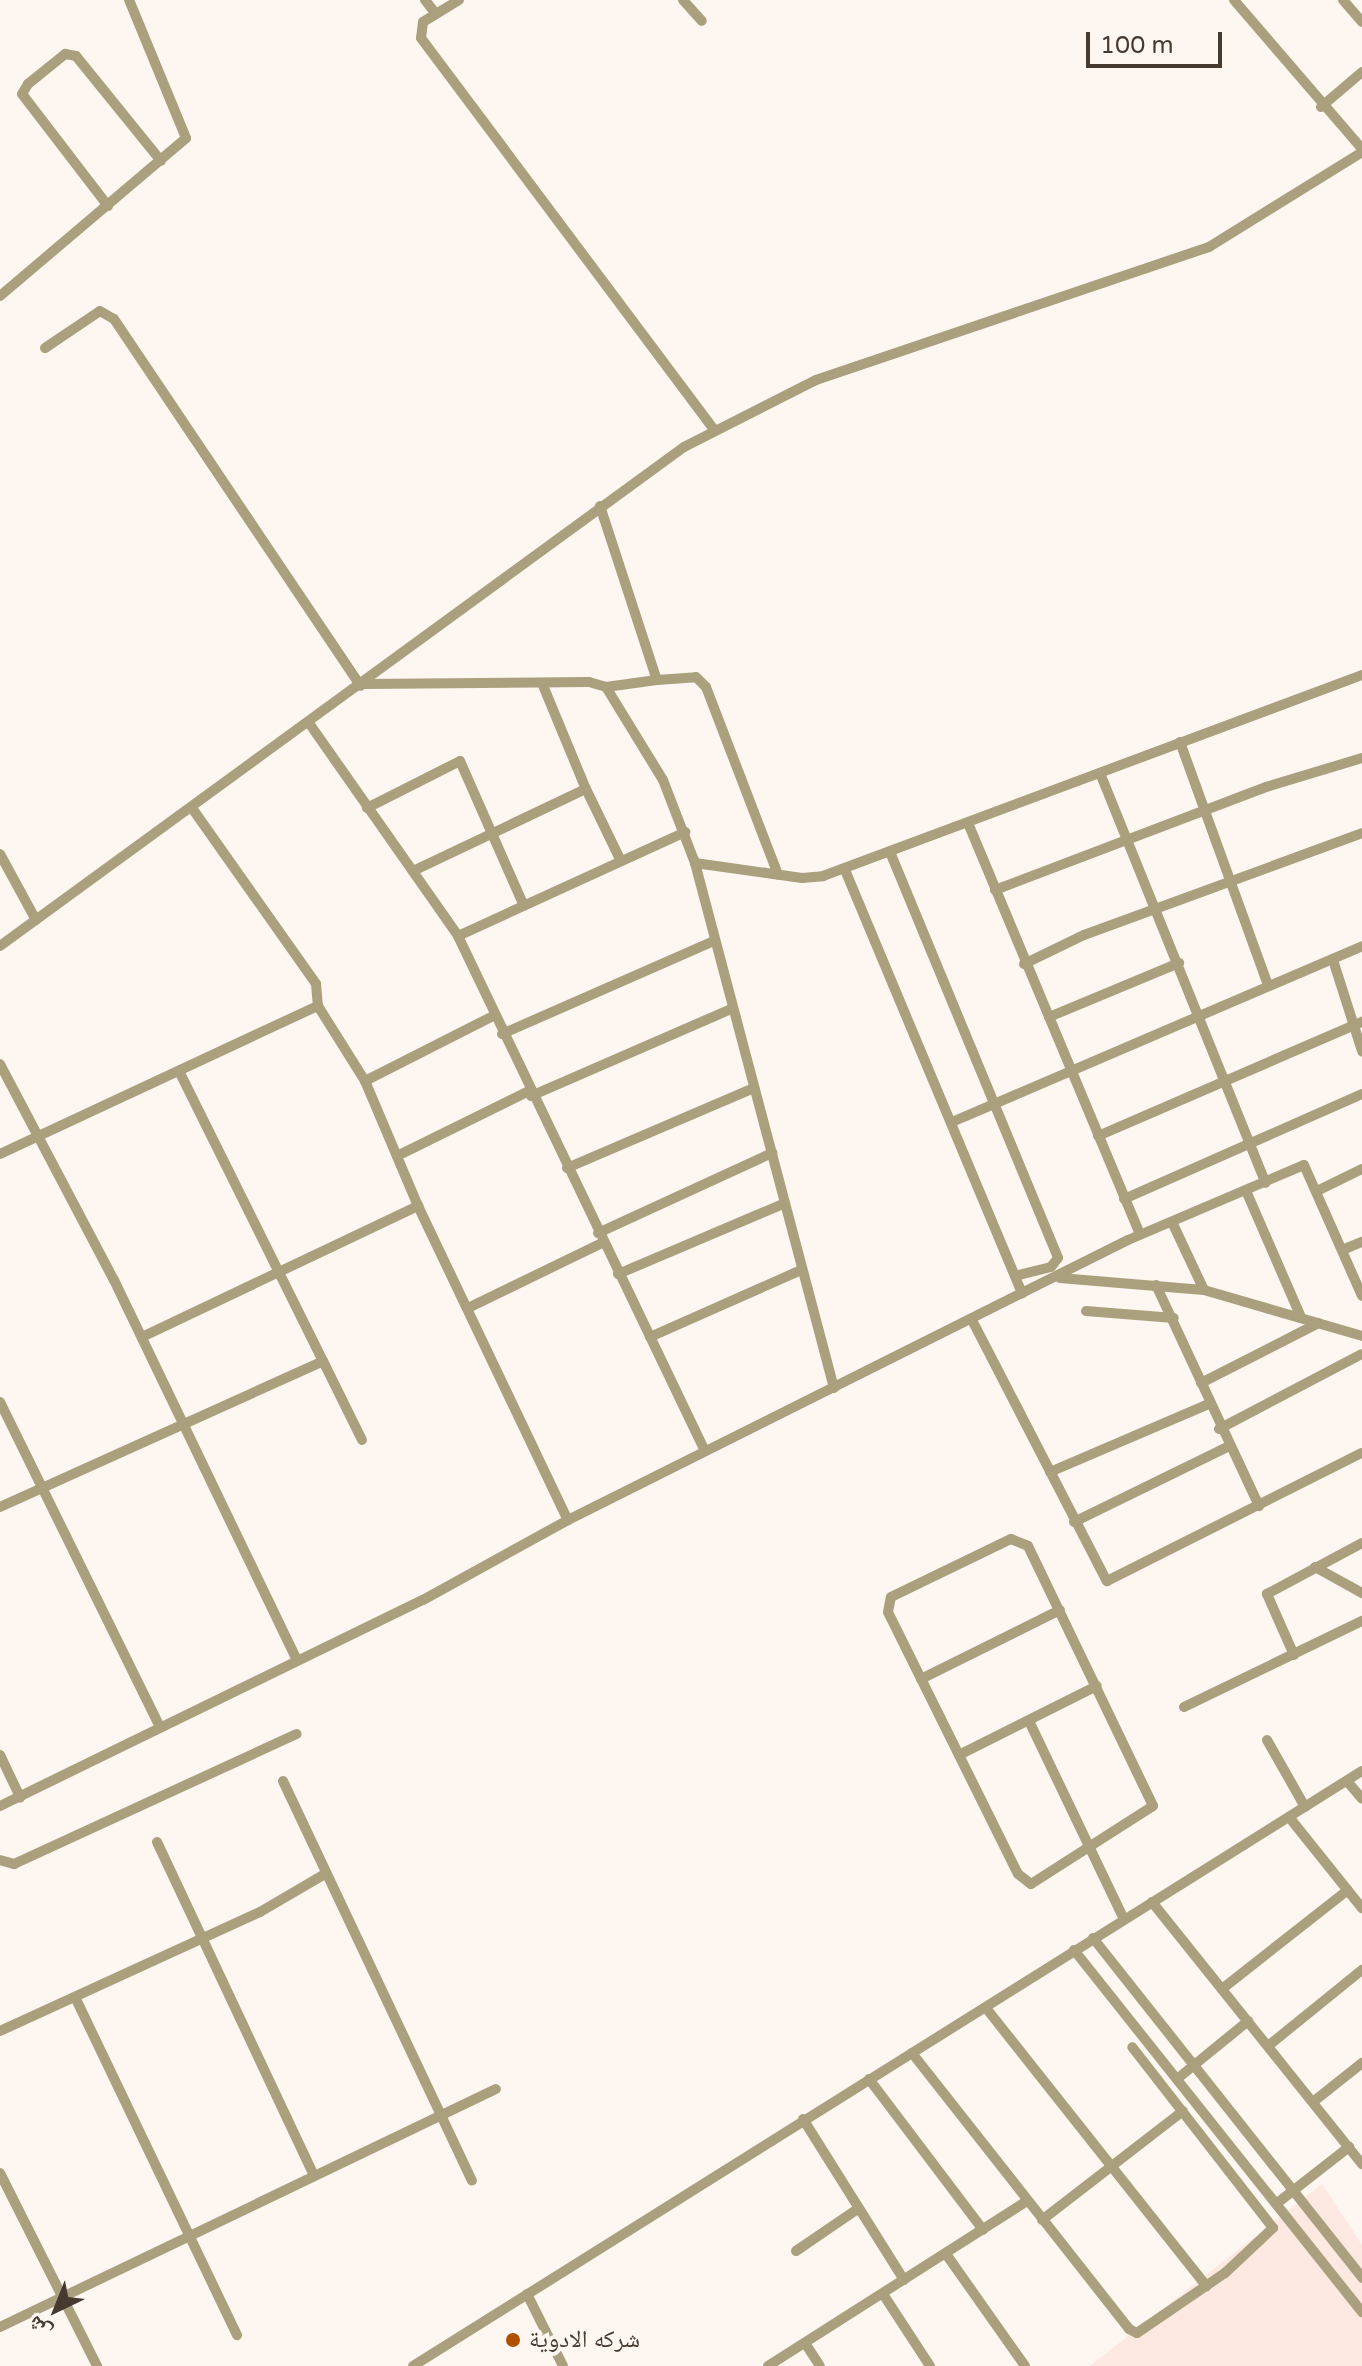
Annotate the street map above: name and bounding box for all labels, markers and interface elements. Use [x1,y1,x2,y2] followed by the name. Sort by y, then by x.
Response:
[1090,16,1226,66] scale bar
[1100,31,1174,60] text: 100 m
[16,2270,96,2350] north arrow
[22,2310,57,2345] text: ش
[529,2326,640,2354] place label: شركه الادوية
[504,2331,522,2349] marker: شركه الادوية

